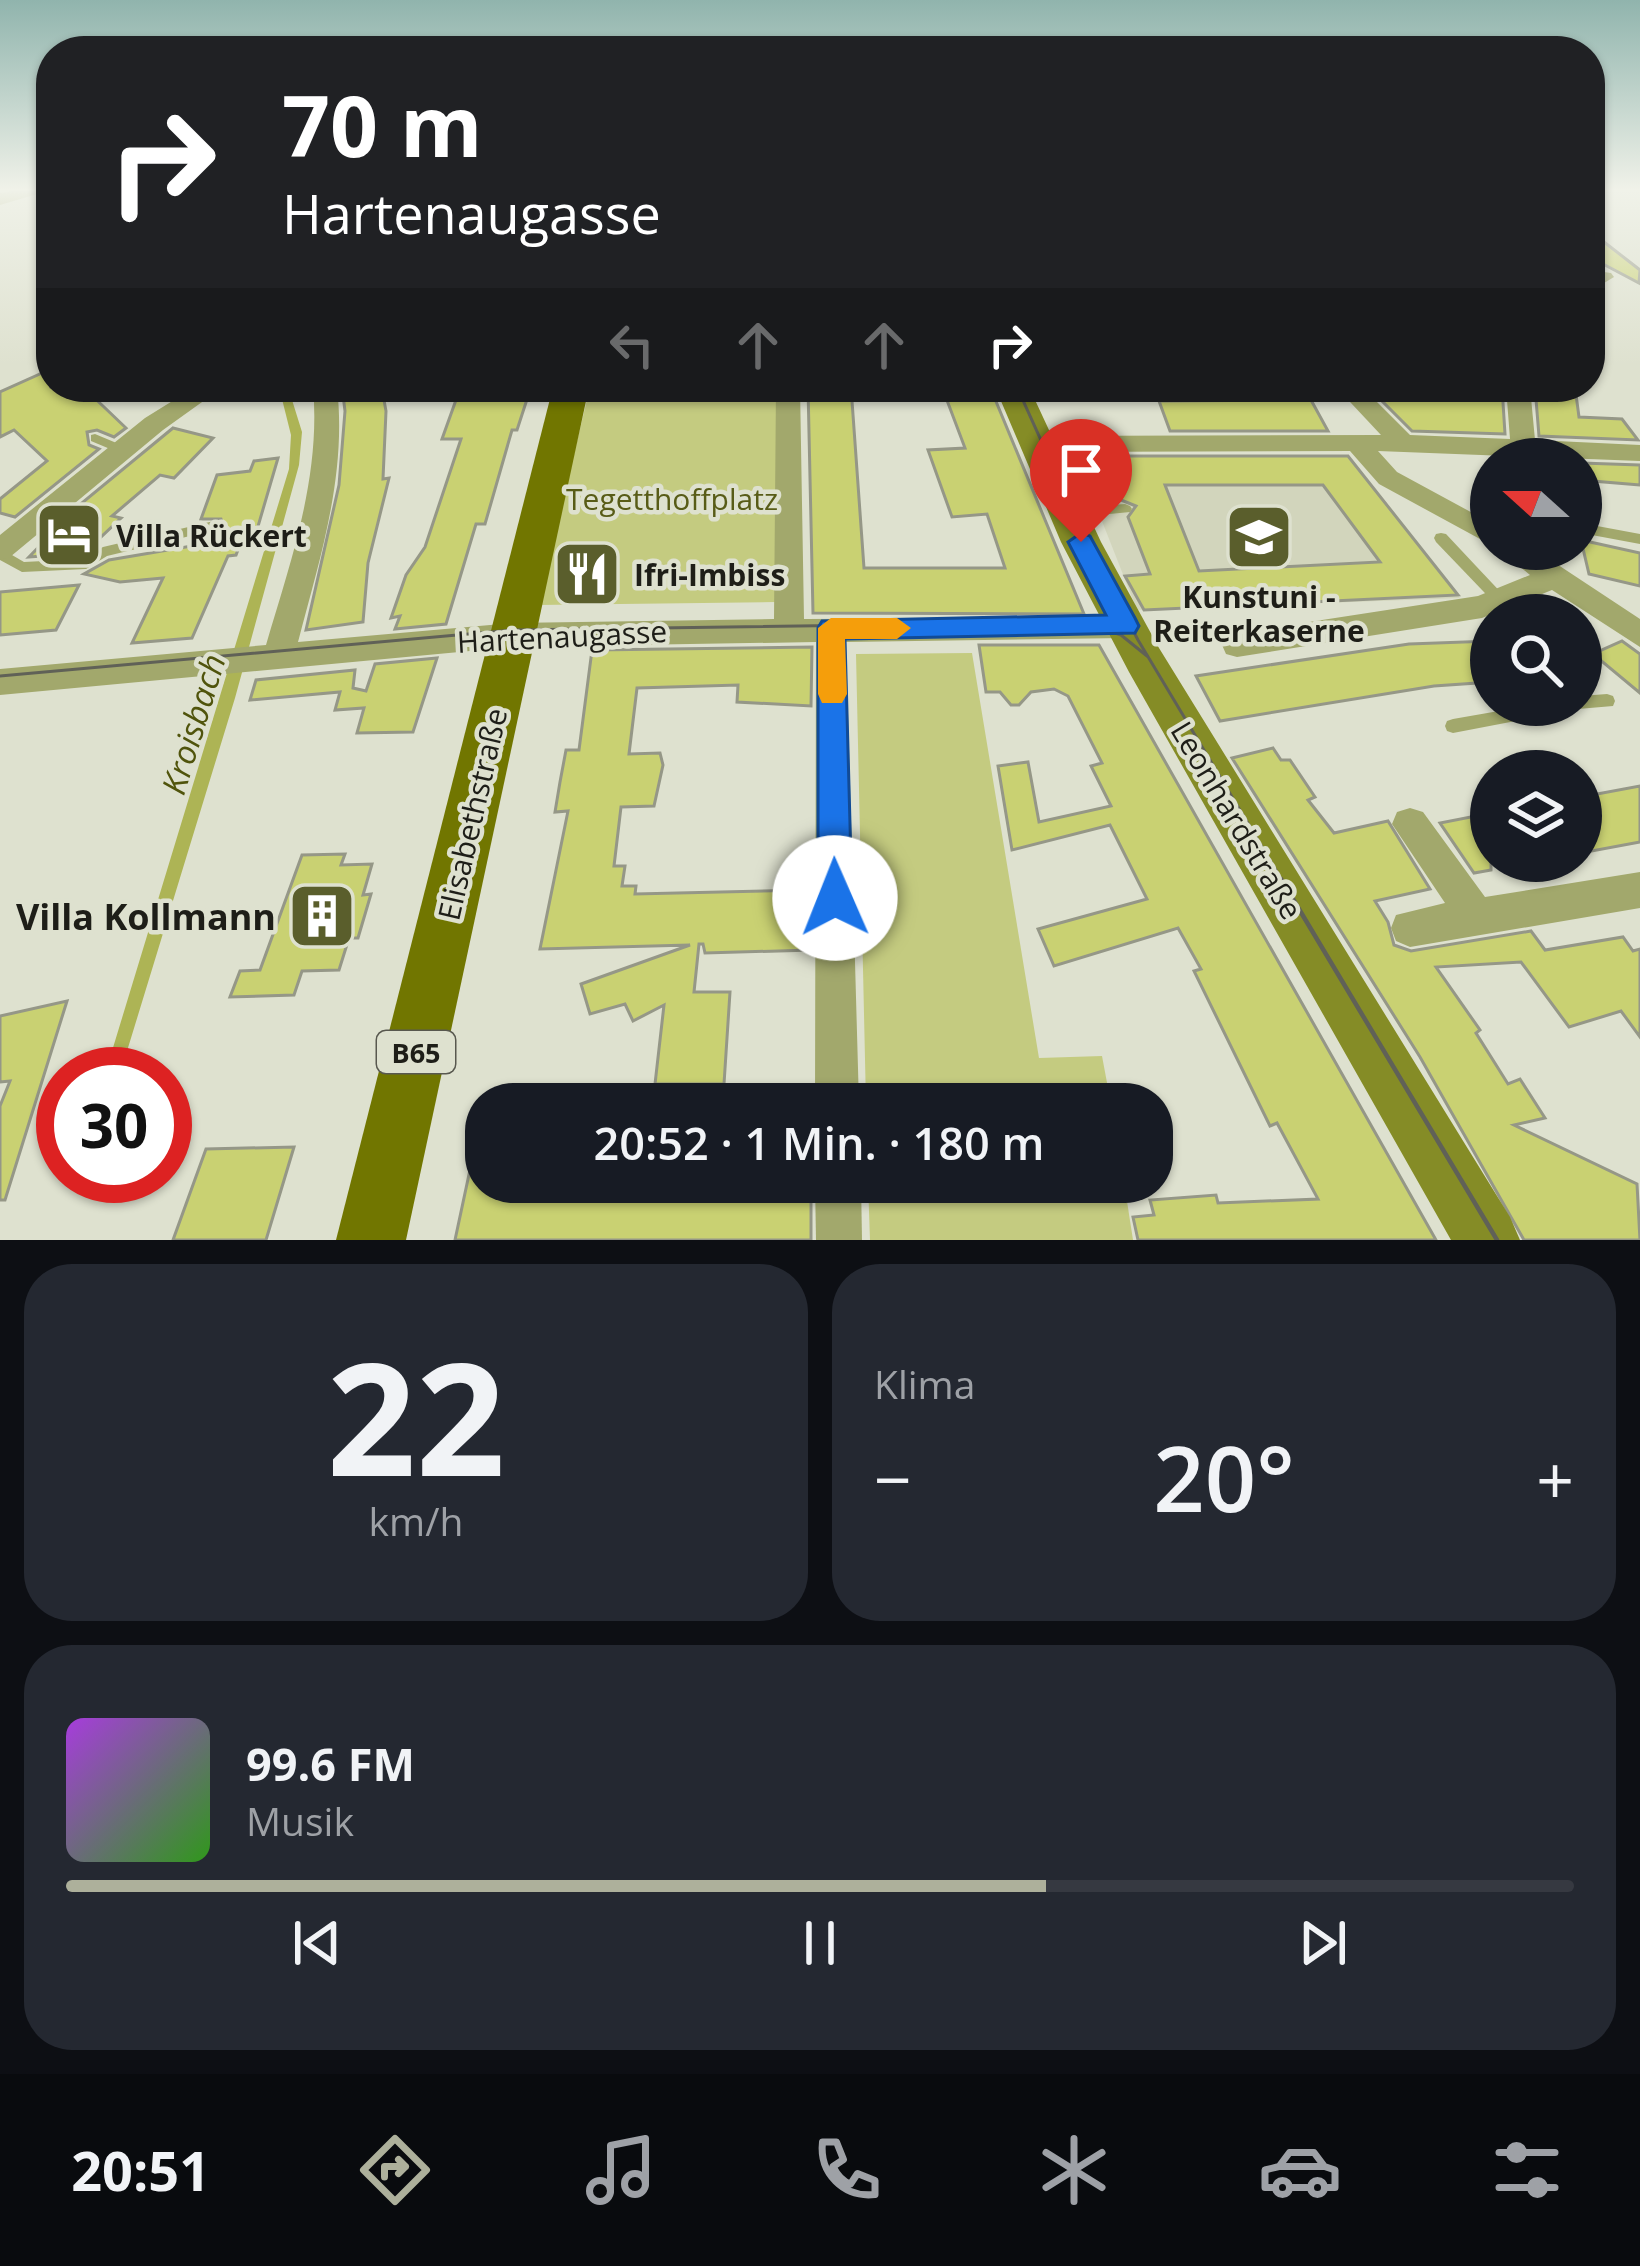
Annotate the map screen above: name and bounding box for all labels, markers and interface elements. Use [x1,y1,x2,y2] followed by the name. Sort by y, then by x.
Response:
[282,67,482,182] text: 70 m
[84,84,240,240] icon: right
[282,176,661,250] text: Hartenaugasse
[599,312,665,378] icon: left
[725,312,791,378] icon: ahead
[851,312,917,378] icon: ahead
[977,312,1043,378] icon: right
[1030,419,1132,542] pin
[1048,437,1114,503] icon: arrive
[1470,438,1602,570] north arrow
[1470,438,1602,882] map controls
[566,478,778,519] park label: Tegetthoffplatz
[34,500,104,570] hotel icon: Villa Rückert
[1224,502,1294,572] school or university icon: Kunstuni - Reiterkaserne
[116,515,307,556] place label: Villa Rückert
[552,539,622,609] restaurant icon: Ifri-Imbiss
[634,554,785,595] place label: Ifri-Imbiss
[1153,576,1365,651] place label: Kunstuni - Reiterkaserne
[1470,594,1602,726] button: search
[456,610,668,662] street label: Hartenaugasse
[150,648,236,800] water label: Kroisbach
[428,704,516,924] street label: Elisabethstraße
[1162,713,1312,927] street label: Leonhardstraße
[1470,750,1602,882] button: layers
[772,835,898,961] position arrow
[287,881,357,951] building icon: Villa Kollmann
[16,892,276,941] place label: Villa Kollmann
[377,1031,455,1073] road number: B65
[36,1047,192,1203] speed limit sign: 30
[594,1112,1044,1173] text: 20:52 · 1 Min. · 180 m
[327,1309,505,1522] text: 22
[874,1357,975,1410] text: Klima
[1153,1416,1295,1538] text: 20°
[874,1433,912,1523] text: −
[1536,1433,1574,1523] text: +
[369,1494,463,1547] text: km/h
[246,1733,415,1794] text: 99.6 FM
[246,1794,354,1847] text: Musik
[284,1910,350,1976] icon: previous
[787,1910,853,1976] icon: pause
[1290,1910,1356,1976] icon: next
[353,2128,437,2212] icon: directions
[579,2128,663,2212] icon: music
[805,2128,889,2212] icon: phone
[1032,2128,1116,2212] icon: climate
[1258,2128,1342,2212] icon: car
[1485,2128,1569,2212] icon: filters
[71,2133,210,2207] text: 20:51

